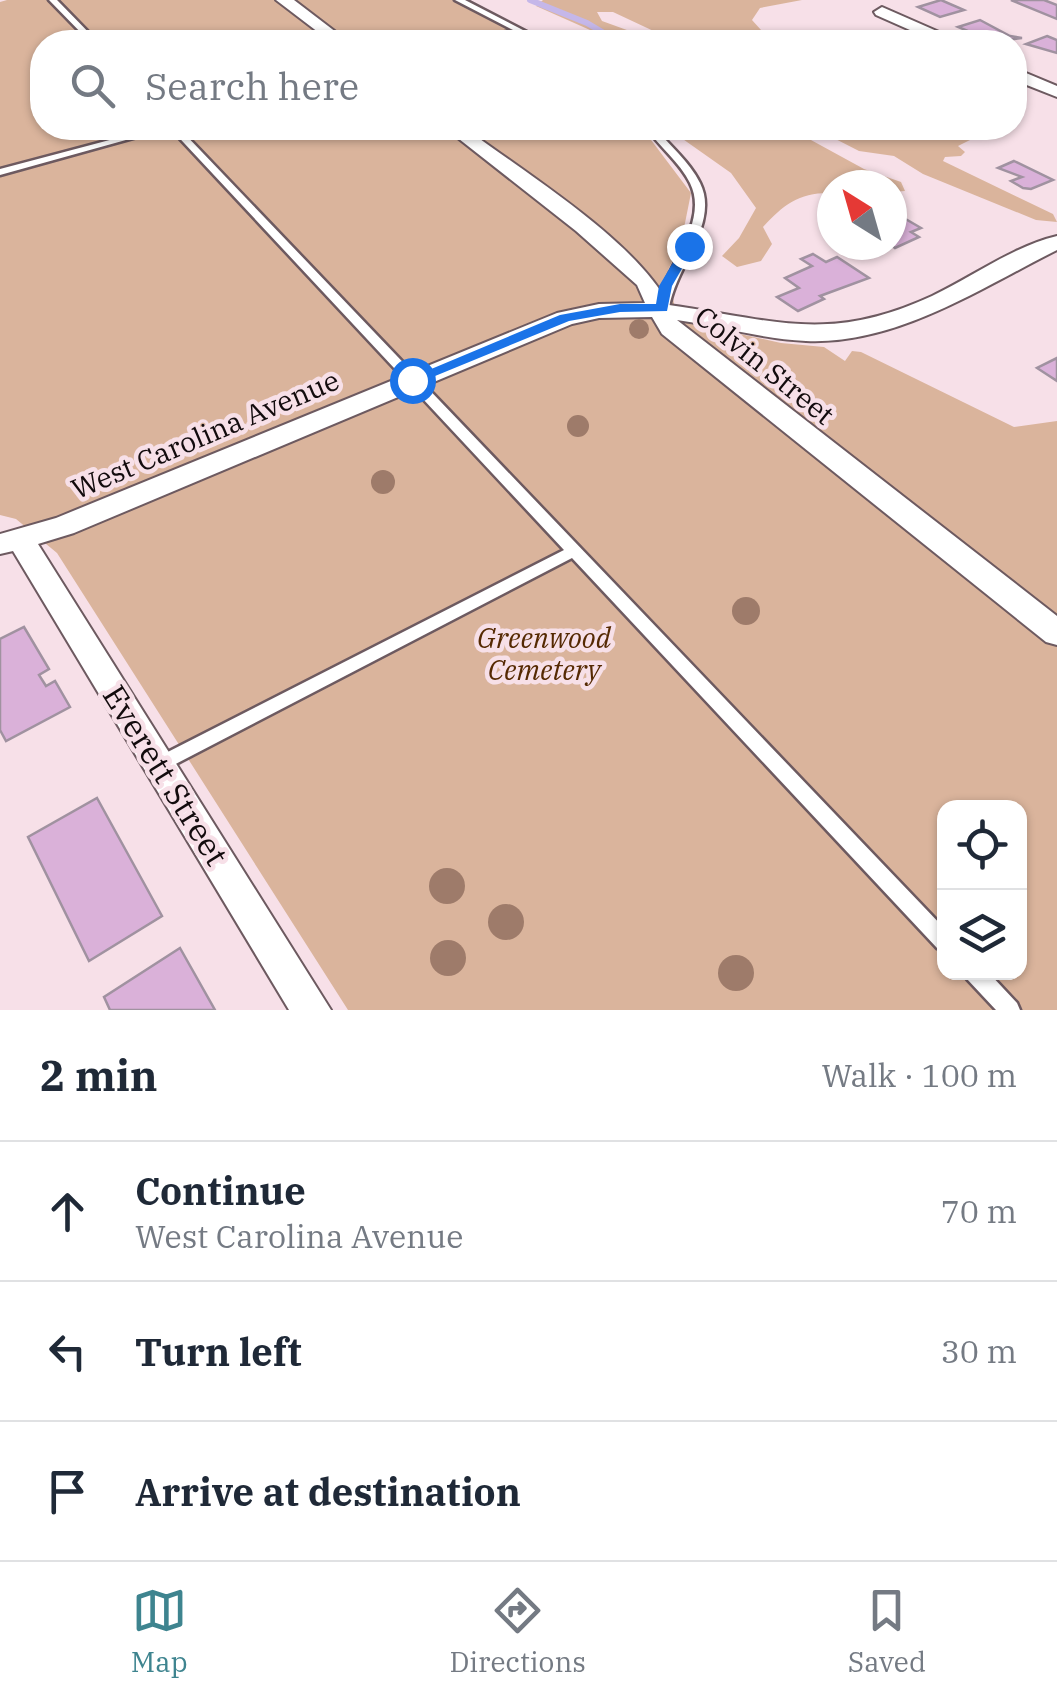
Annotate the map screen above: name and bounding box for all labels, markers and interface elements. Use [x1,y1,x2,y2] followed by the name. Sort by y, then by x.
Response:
[30,30,1027,140] search box
[65,58,120,113] icon: search
[145,61,359,110] text: Search here
[817,170,907,260] north arrow
[667,224,713,270] route end
[688,297,842,433] street label: Colvin Street
[390,358,436,404] route start
[65,361,345,507] street label: West Carolina Avenue
[477,619,612,688] park label: Greenwood Cemetery
[94,677,238,873] street label: Everett Street
[937,800,1027,980] map controls
[937,800,1027,890] button: locate
[937,890,1027,980] button: layers
[40,1048,158,1103] text: 2 min
[821,1054,1017,1096] text: Walk · 100 m
[135,1166,306,1215] text: Continue
[40,1184,95,1239] icon: ahead
[941,1190,1017,1232] text: 70 m
[135,1215,463,1257] text: West Carolina Avenue
[40,1324,95,1379] icon: left
[135,1327,302,1376] text: Turn left
[941,1330,1017,1372] text: 30 m
[40,1464,95,1519] icon: arrive
[135,1467,521,1516] text: Arrive at destination
[131,1583,188,1680] tab: Map
[449,1583,586,1680] tab: Directions
[848,1583,926,1680] tab: Saved

